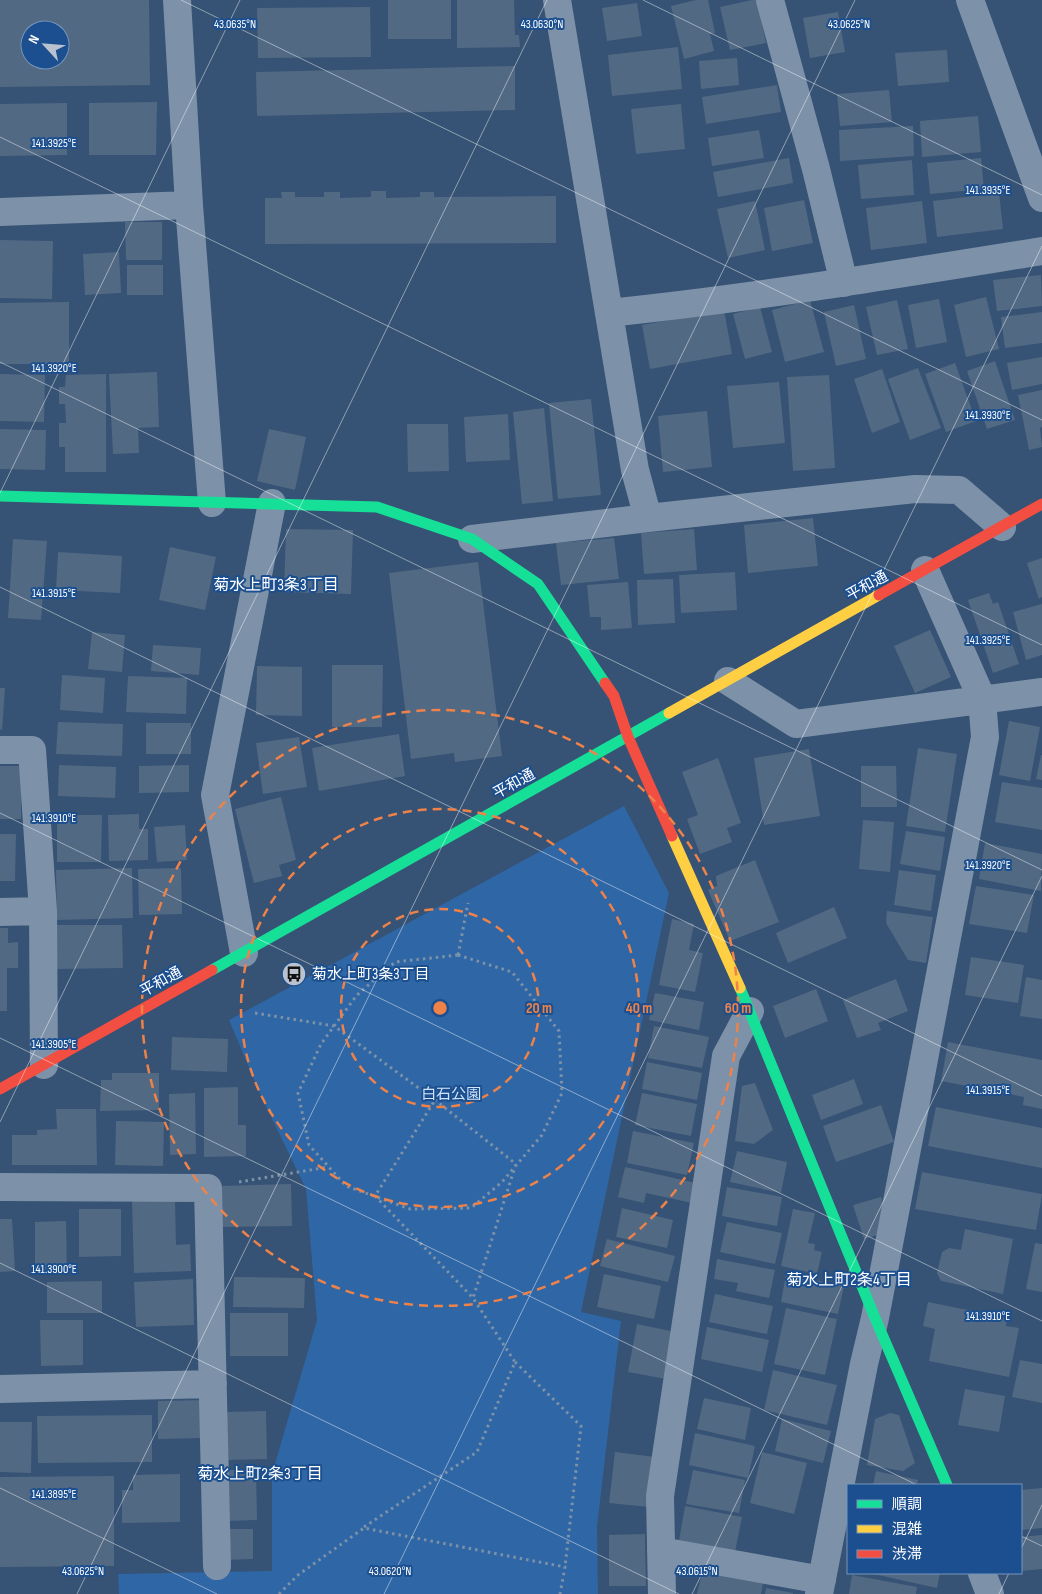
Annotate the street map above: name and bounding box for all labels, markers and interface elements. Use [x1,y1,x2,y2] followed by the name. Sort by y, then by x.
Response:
[214,17,256,32] text: 43.0635°N
[521,17,563,32] text: 43.0630°N
[828,17,870,32] text: 43.0625°N
[20,20,70,70] north arrow
[24,32,43,47] text: N
[32,136,76,151] text: 141.3925°E
[966,183,1010,198] text: 141.3935°E
[31,361,77,376] text: 141.3920°E
[965,408,1011,423] text: 141.3930°E
[843,567,891,605] street label: 平和通
[213,576,339,595] district label: 菊水上町3条3丁目
[32,586,76,601] text: 141.3915°E
[966,633,1010,648] text: 141.3925°E
[490,765,538,803] street label: 平和通
[32,811,76,826] text: 141.3910°E
[965,858,1011,873] text: 141.3920°E
[281,961,307,987] bus stop icon: 菊水上町3条3丁目
[137,963,185,1001] street label: 平和通
[312,965,430,984] place label: 菊水上町3条3丁目
[431,999,449,1017] centre of rings
[526,999,552,1018] text: 20 m
[626,999,652,1018] text: 40 m
[725,999,751,1018] text: 60 m
[31,1037,77,1052] text: 141.3905°E
[966,1083,1010,1098] text: 141.3915°E
[421,1085,481,1104] park label: 白石公園
[31,1262,77,1277] text: 141.3900°E
[786,1271,912,1290] district label: 菊水上町2条4丁目
[966,1309,1010,1324] text: 141.3910°E
[197,1465,323,1484] district label: 菊水上町2条3丁目
[847,1484,1022,1574] legend
[32,1487,77,1502] text: 141.3895°E
[892,1495,922,1514] text: 順調
[892,1520,922,1539] text: 混雑
[892,1545,922,1564] text: 渋滞
[62,1564,104,1579] text: 43.0625°N
[369,1564,411,1579] text: 43.0620°N
[676,1564,718,1579] text: 43.0615°N

